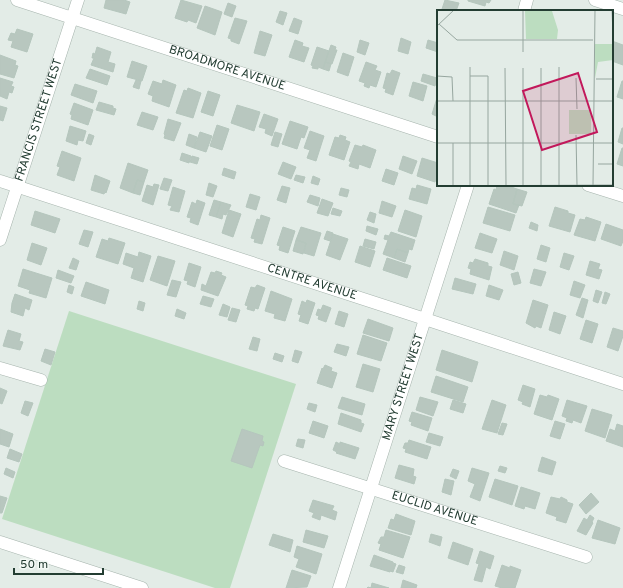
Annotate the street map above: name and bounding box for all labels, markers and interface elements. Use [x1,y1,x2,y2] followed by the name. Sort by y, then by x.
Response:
[437,10,613,186] inset map
[167,42,288,95] street label: BROADMORE AVENUE
[12,57,66,184] street label: FRANCIS STREET WEST
[265,260,359,304] street label: CENTRE AVENUE
[379,331,428,443] street label: MARY STREET WEST
[389,488,480,530] street label: EUCLID AVENUE
[14,550,103,576] scale bar
[20,557,48,573] text: 50 m

